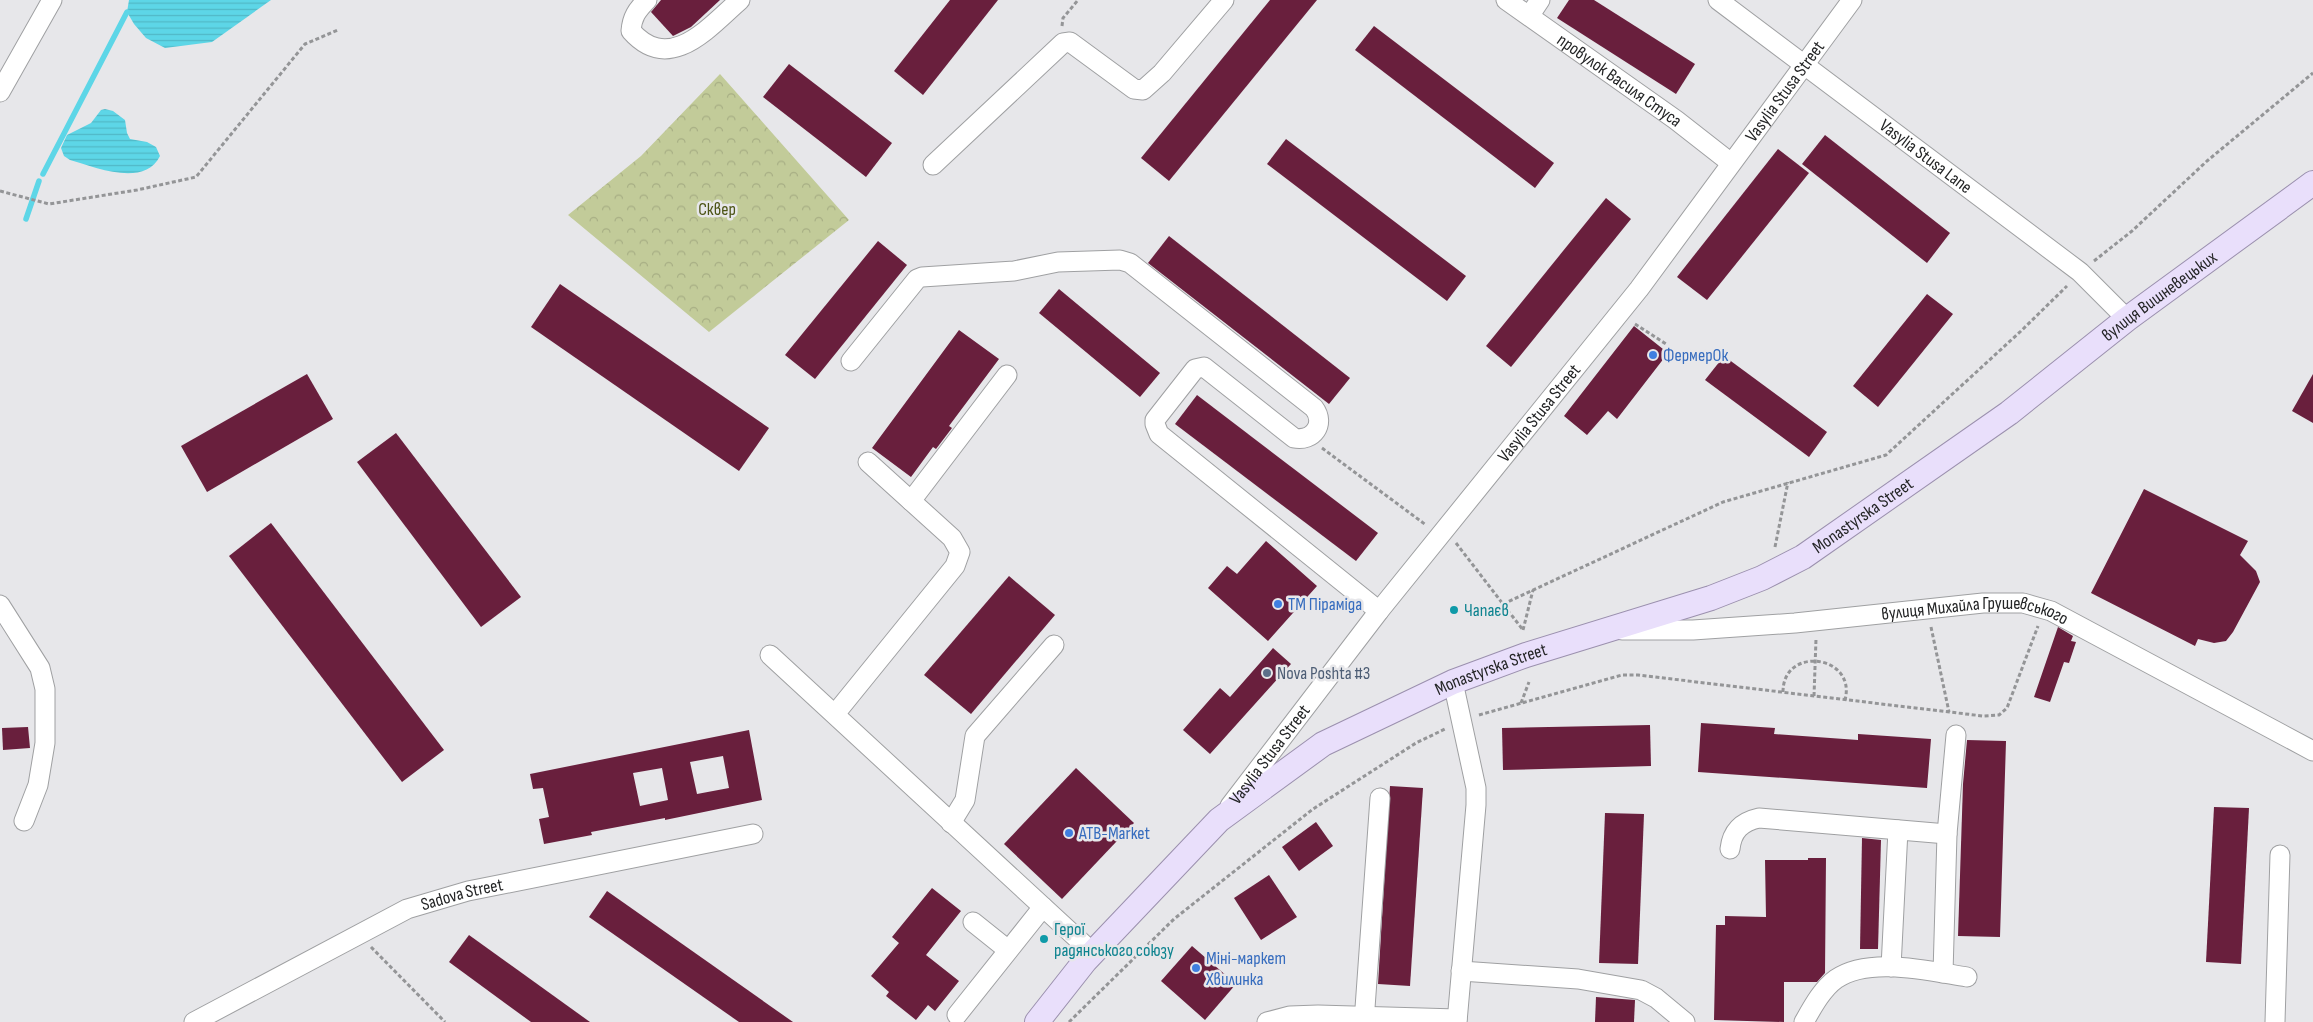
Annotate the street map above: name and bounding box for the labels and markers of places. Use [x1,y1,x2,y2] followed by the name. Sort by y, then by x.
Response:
[1663,345,1728,366] place label: ФермерОк
[1647,349,1659,361] marker: ФермерОк
[1288,594,1362,615] place label: ТМ Піраміда
[1272,598,1284,610] marker: ТМ Піраміда
[1464,600,1509,621] place label: Чапаєв
[1448,604,1460,616] marker: Чапаєв
[1277,663,1370,684] place label: Nova Poshta #3
[1261,667,1273,679] marker: Nova Poshta #3
[1078,823,1150,844] place label: ATB-Market
[1063,827,1075,839] marker: ATB-Market
[1054,919,1174,961] place label: Герої радянського союзу
[1038,933,1050,945] marker: Герої радянського союзу
[1205,948,1286,990] place label: Міні-маркет Хвилинка
[1190,962,1202,974] marker: Міні-маркет Хвилинка

